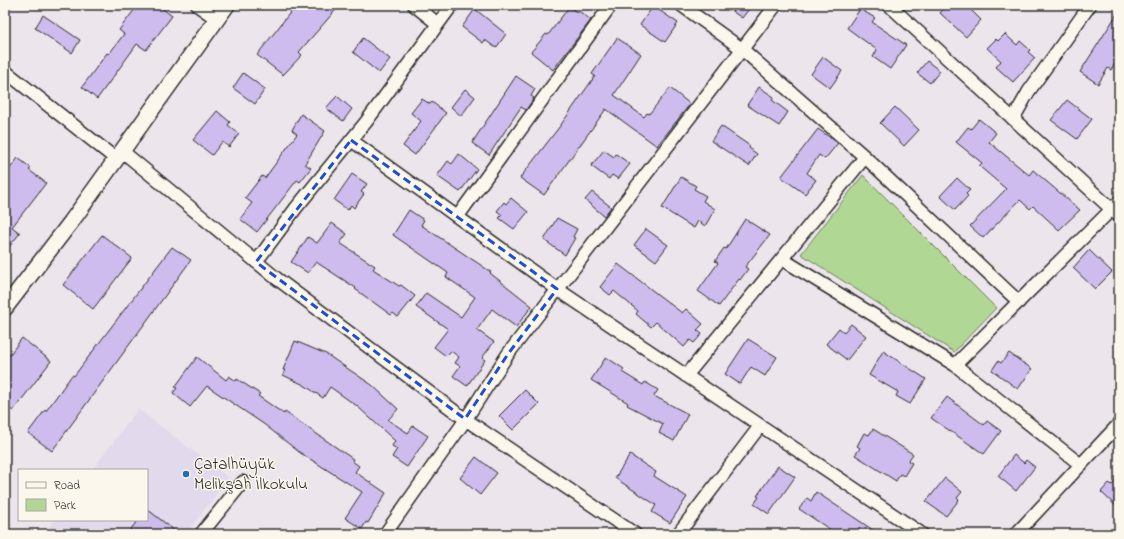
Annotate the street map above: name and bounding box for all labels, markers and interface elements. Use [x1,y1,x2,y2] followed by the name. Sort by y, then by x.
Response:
[194,452,308,497] place label: Çatalhüyük Melikşah İlkokulu
[18,469,148,521] legend
[181,469,191,479] marker: Çatalhüyük Melikşah İlkokulu
[54,477,80,495] text: Road
[54,497,76,515] text: Park

